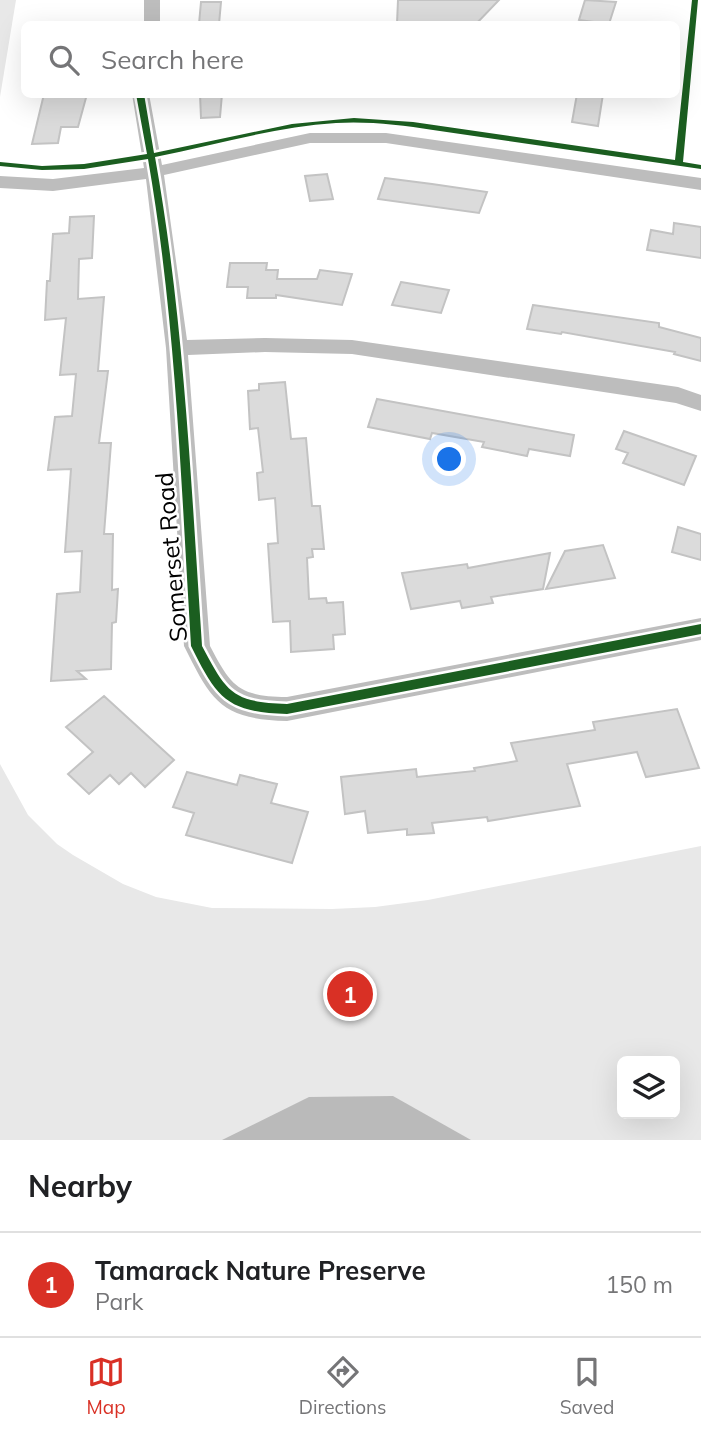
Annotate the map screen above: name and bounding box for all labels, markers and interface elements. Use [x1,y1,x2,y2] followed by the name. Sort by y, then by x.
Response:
[21,21,680,98] search box
[45,41,83,79] icon: search
[101,43,244,76] text: Search here
[432,442,466,476] your location
[149,471,193,643] street label: Somerset Road
[327,968,373,1020] pin: 1
[617,1056,680,1119] map controls
[617,1056,680,1119] button: layers
[28,1167,132,1205] text: Nearby
[95,1254,426,1287] text: Tamarack Nature Preserve
[44,1270,58,1299] text: 1
[605,1270,673,1299] text: 150 m
[95,1287,143,1316] text: Park
[87,1353,126,1419] tab: Map
[299,1353,387,1419] tab: Directions
[560,1353,614,1419] tab: Saved

